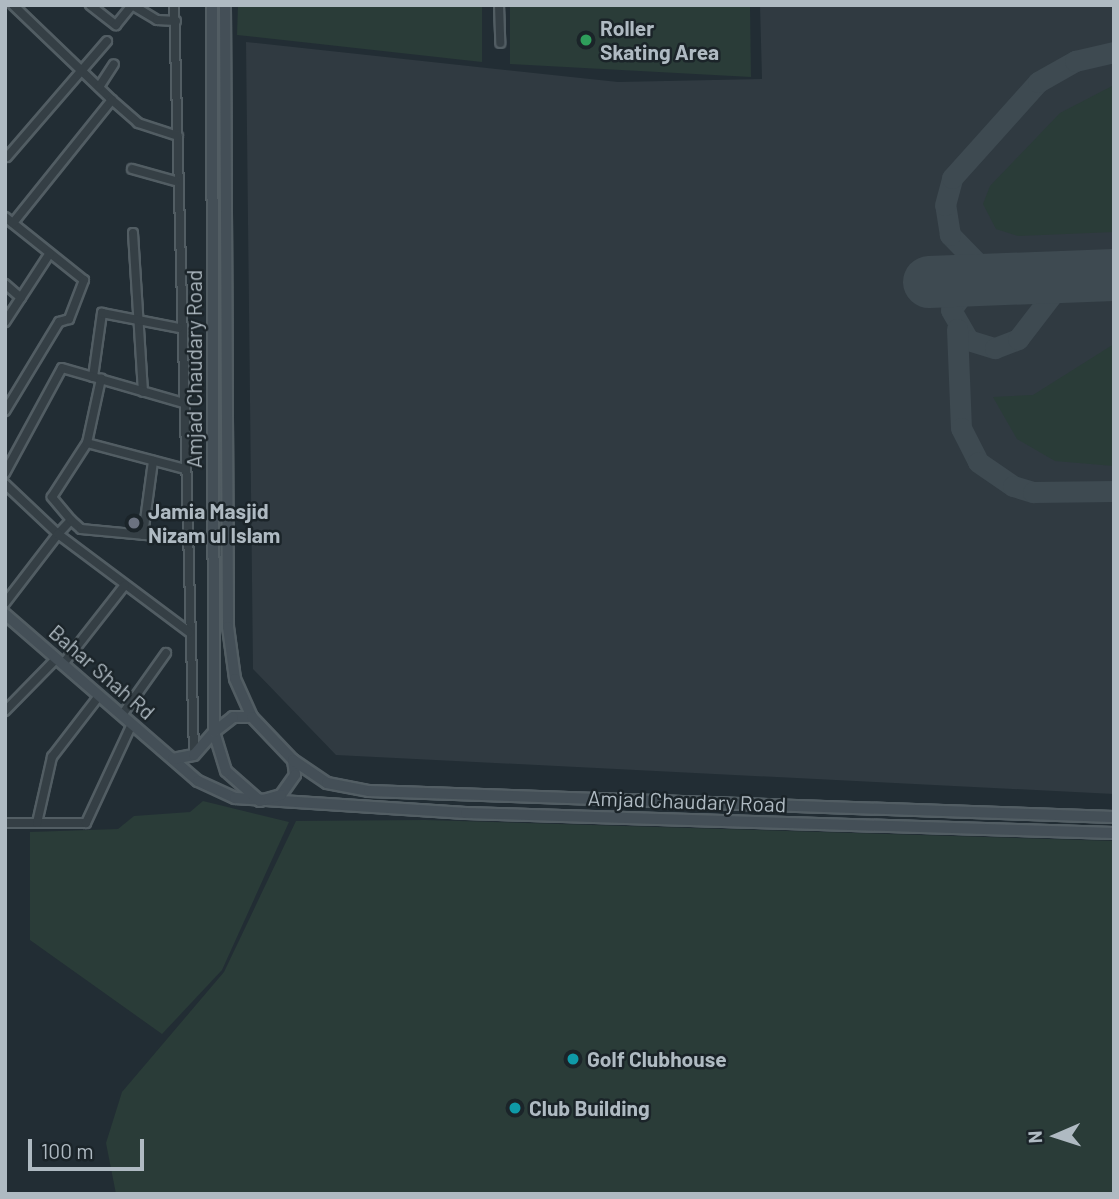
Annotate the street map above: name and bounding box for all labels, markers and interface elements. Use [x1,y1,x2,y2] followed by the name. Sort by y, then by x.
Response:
[600,15,719,65] place label: Roller Skating Area
[578,32,594,48] marker: Roller Skating Area
[181,270,207,468] street label: Amjad Chaudary Road
[148,498,280,548] place label: Jamia Masjid Nizam ul Islam
[126,515,142,531] marker: Jamia Masjid Nizam ul Islam
[44,619,160,725] street label: Bahar Shah Rd
[587,785,787,817] street label: Amjad Chaudary Road
[587,1046,727,1072] place label: Golf Clubhouse
[565,1051,581,1067] marker: Golf Clubhouse
[529,1095,650,1121] place label: Club Building
[507,1100,523,1116] marker: Club Building
[1021,1101,1091,1171] north arrow
[32,1126,147,1170] scale bar
[1023,1130,1046,1144] text: N
[41,1138,94,1163] text: 100 m

